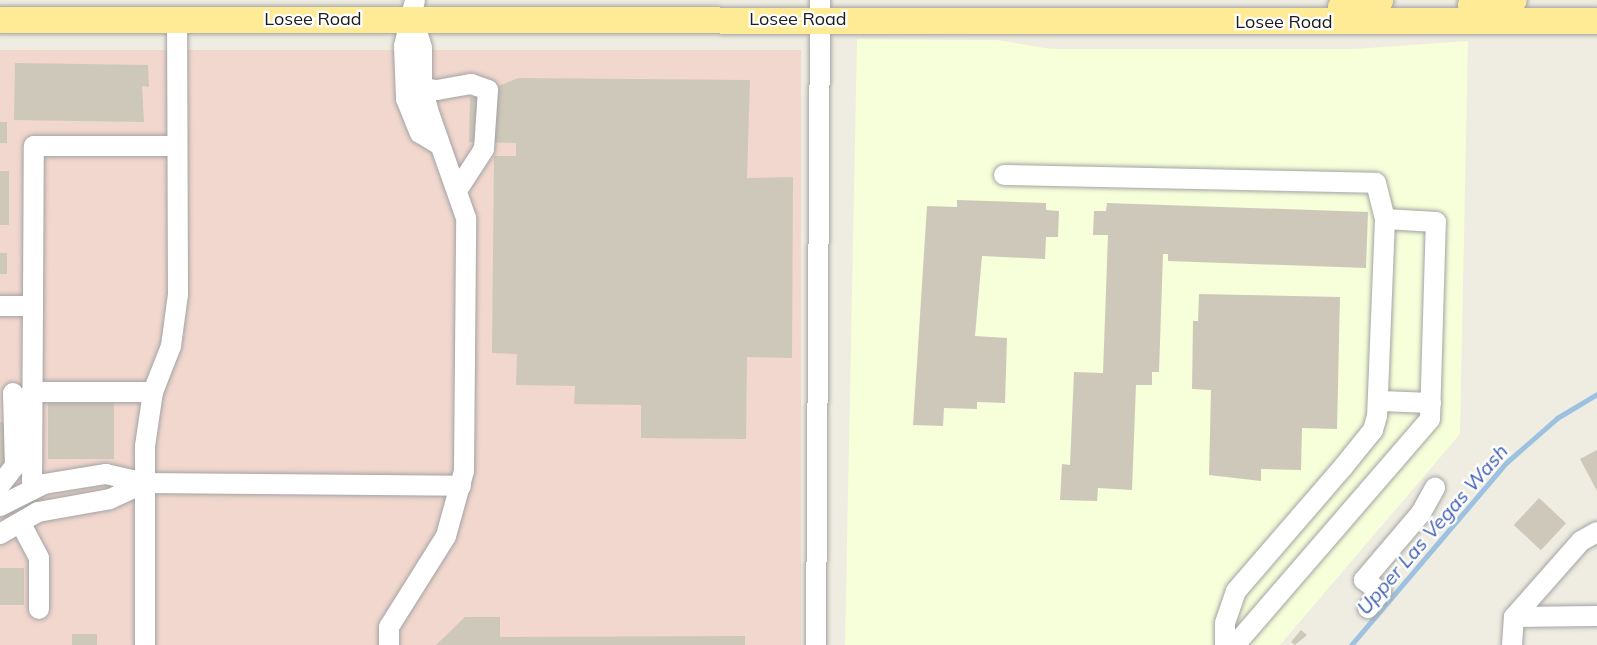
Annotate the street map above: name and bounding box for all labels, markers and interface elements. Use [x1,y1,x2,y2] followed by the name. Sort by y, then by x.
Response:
[264,8,362,30] street label: Losee Road
[749,8,847,30] street label: Losee Road
[1235,11,1333,33] street label: Losee Road
[1352,439,1512,619] water label: Upper Las Vegas Wash

